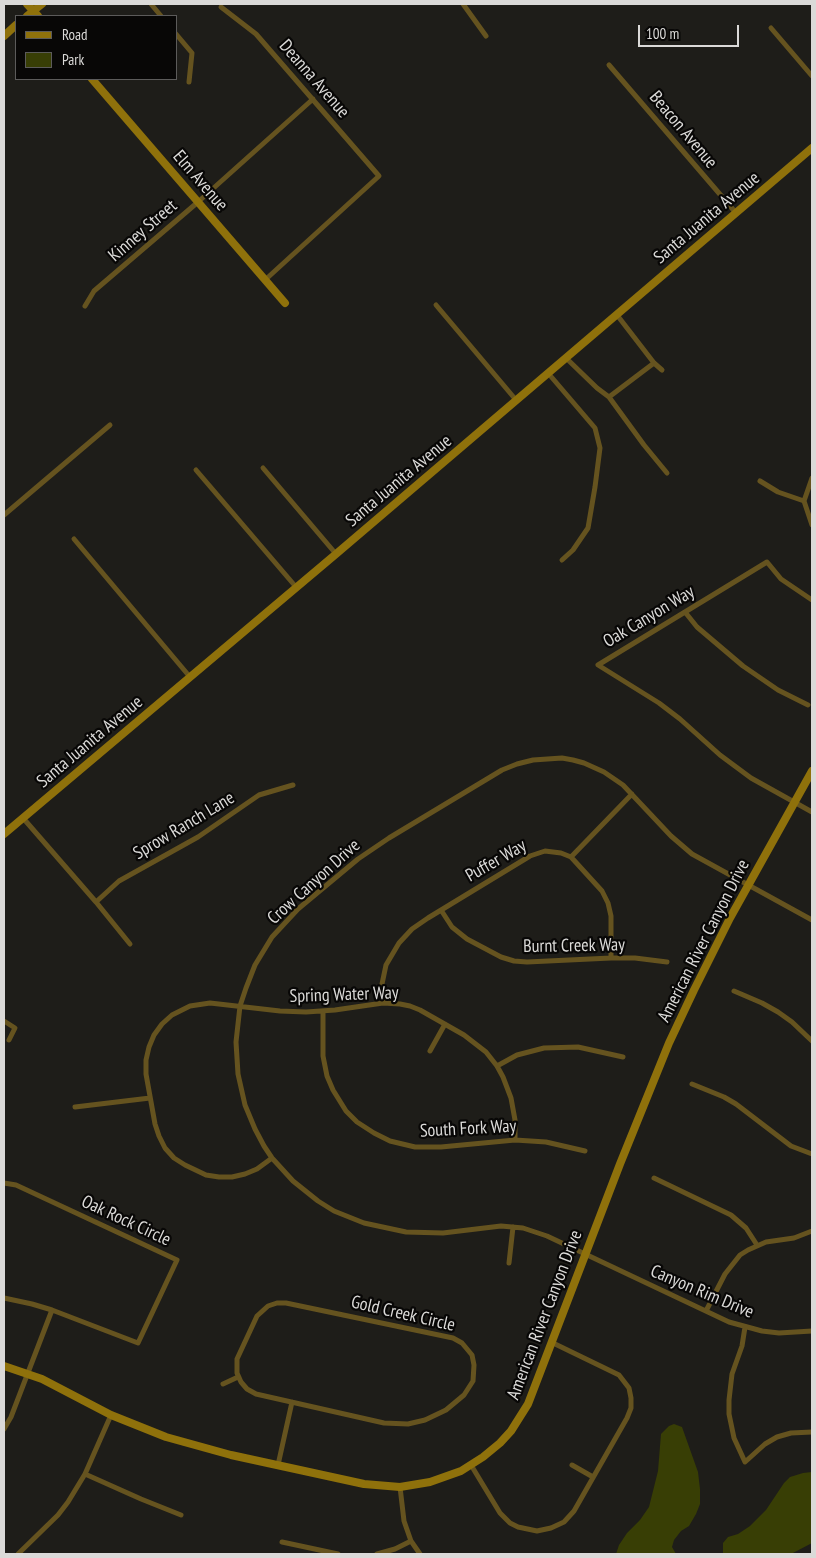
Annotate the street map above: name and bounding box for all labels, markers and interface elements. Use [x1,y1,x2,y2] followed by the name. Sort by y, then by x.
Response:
[15,15,178,80] legend
[641,15,742,47] scale bar
[646,24,679,43] text: 100 m
[62,25,88,44] text: Road
[274,36,354,122] street label: Deanna Avenue
[62,50,84,69] text: Park
[644,87,722,173] street label: Beacon Avenue
[168,146,232,216] street label: Elm Avenue
[650,167,764,269] street label: Santa Juanita Avenue
[104,195,182,267] street label: Kinney Street
[342,430,456,532] street label: Santa Juanita Avenue
[599,581,699,653] street label: Oak Canyon Way
[33,691,147,793] street label: Santa Juanita Avenue
[130,787,238,865] street label: Sprow Ranch Lane
[263,835,365,929] street label: Crow Canyon Drive
[462,835,530,887] street label: Puffer Way
[654,856,754,1026] street label: American River Canyon Drive
[523,934,625,958] street label: Burnt Creek Way
[289,982,399,1008] street label: Spring Water Way
[419,1116,517,1142] street label: South Fork Way
[78,1191,174,1251] street label: Oak Rock Circle
[503,1227,587,1403] street label: American River Canyon Drive
[647,1261,757,1323] street label: Canyon Rim Drive
[349,1292,457,1336] street label: Gold Creek Circle

